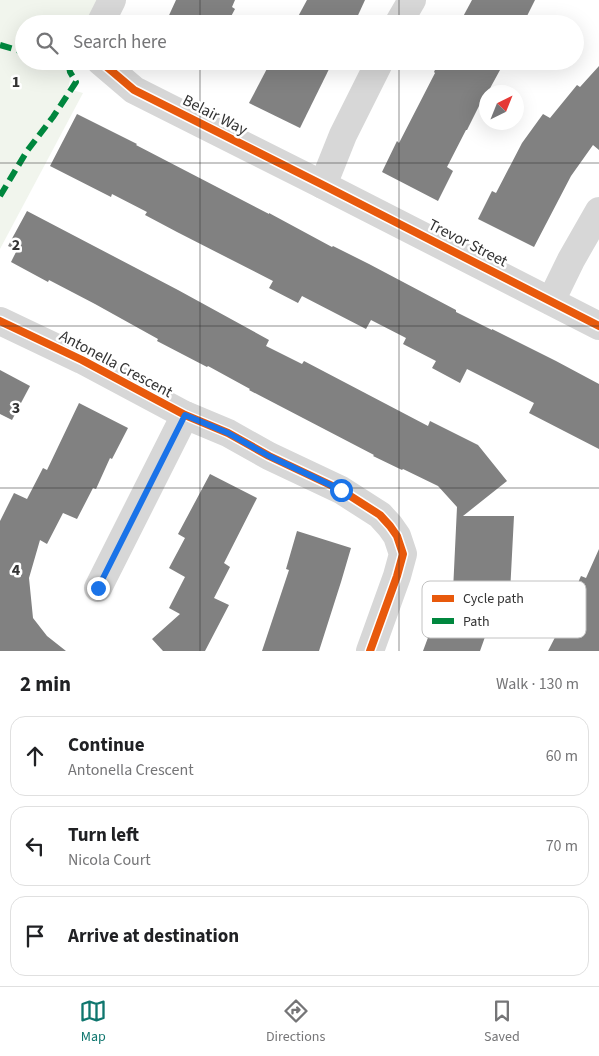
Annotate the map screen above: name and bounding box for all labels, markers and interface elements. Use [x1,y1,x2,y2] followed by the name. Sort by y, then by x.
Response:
[15,15,584,70] search box
[33,29,61,57] icon: search
[73,29,167,56] text: Search here
[12,71,20,93] text: 1
[479,85,524,130] north arrow
[179,89,252,141] street label: Belair Way
[425,214,512,273] street label: Trevor Street
[12,234,20,256] text: 2
[55,325,177,403] street label: Antonella Crescent
[12,397,20,419] text: 3
[330,479,353,502] route start
[12,559,21,581] text: 4
[87,577,110,600] route end
[422,581,586,638] legend
[463,589,524,609] text: Cycle path
[463,612,490,632] text: Path
[20,669,71,699] text: 2 min
[496,673,579,695] text: Walk · 130 m
[68,732,145,759] text: Continue
[21,742,49,770] icon: ahead
[546,745,578,767] text: 60 m
[68,759,194,781] text: Antonella Crescent
[68,822,139,849] text: Turn left
[21,832,49,860] icon: left
[546,835,578,857] text: 70 m
[68,849,151,871] text: Nicola Court
[21,922,49,950] icon: arrive
[68,923,239,950] text: Arrive at destination
[79,997,107,1047] tab: Map
[266,997,325,1047] tab: Directions
[484,997,520,1047] tab: Saved

